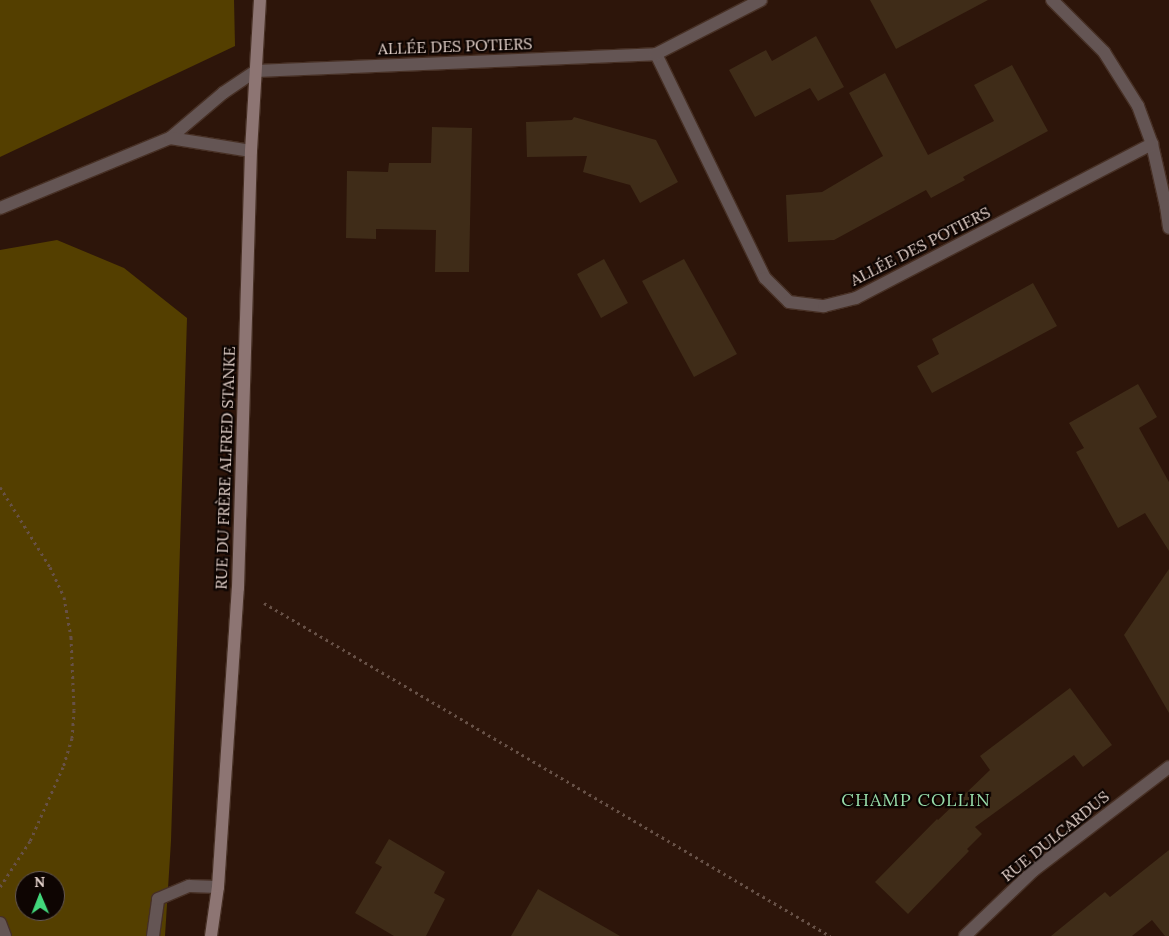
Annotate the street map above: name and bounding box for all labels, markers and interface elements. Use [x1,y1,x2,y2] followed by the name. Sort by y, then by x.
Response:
[377,34,533,58] street label: ALLÉE DES POTIERS
[847,202,993,290] street label: ALLÉE DES POTIERS
[211,346,239,590] street label: RUE DU FRÈRE ALFRED STANKE
[997,787,1113,885] street label: RUE DULCARDUS
[840,789,992,811] district label: CHAMP COLLIN
[15,871,65,921] north arrow
[34,873,45,891] text: N

